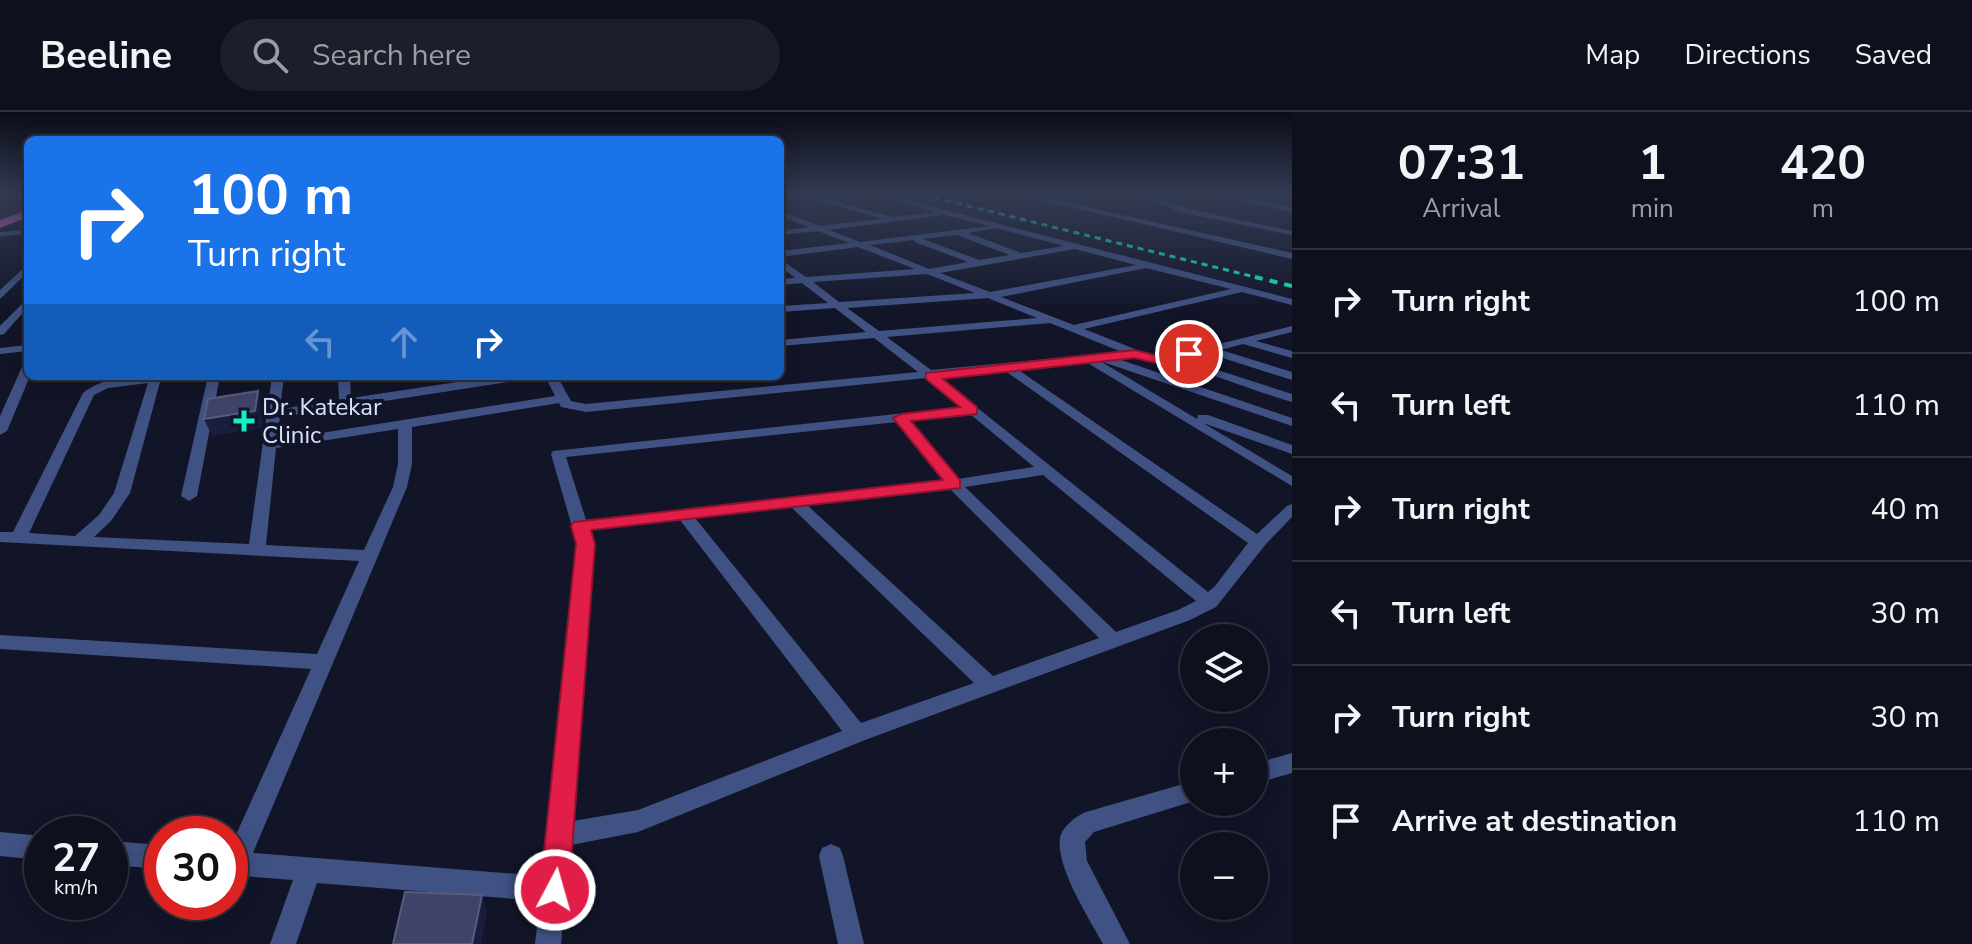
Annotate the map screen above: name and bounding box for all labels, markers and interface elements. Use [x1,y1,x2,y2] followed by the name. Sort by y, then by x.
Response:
[220,19,780,91] search box
[40,30,172,81] text: Beeline
[248,33,292,77] icon: search
[312,35,471,76] text: Search here
[1585,36,1640,74] text: Map
[1684,36,1811,74] text: Directions
[1855,36,1932,74] text: Saved
[1398,130,1525,196] text: 07:31
[1638,130,1667,196] text: 1
[1780,130,1866,196] text: 420
[188,157,353,234] text: 100 m
[56,168,160,272] icon: right
[1422,191,1501,226] text: Arrival
[1631,191,1674,226] text: min
[1812,191,1834,226] text: m
[188,230,345,279] text: Turn right
[1324,279,1368,323] icon: right
[1392,281,1530,322] text: Turn right
[1853,281,1940,322] text: 100 m
[298,320,342,364] icon: left
[382,320,426,364] icon: ahead
[466,320,510,364] icon: right
[1155,320,1223,388] pin
[1167,332,1211,376] icon: arrive
[1324,383,1368,427] icon: left
[1392,385,1510,426] text: Turn left
[1853,385,1940,426] text: 110 m
[262,391,382,451] place label: Dr. Katekar Clinic
[233,410,255,432] marker: Dr. Katekar Clinic
[1324,487,1368,531] icon: right
[1392,489,1530,530] text: Turn right
[1871,489,1940,530] text: 40 m
[1324,591,1368,635] icon: left
[1392,593,1510,634] text: Turn left
[1871,593,1940,634] text: 30 m
[1180,624,1268,920] map controls
[1180,624,1268,712] button: layers
[1324,695,1368,739] icon: right
[1392,697,1530,738] text: Turn right
[1871,697,1940,738] text: 30 m
[1180,728,1268,816] button: +
[1324,799,1368,843] icon: arrive
[1392,801,1677,842] text: Arrive at destination
[1853,801,1940,842] text: 110 m
[144,816,248,920] speed limit sign: 30
[52,831,100,885] text: 27
[1180,832,1268,920] button: −
[513,848,597,932] position arrow
[54,874,98,901] text: km/h

